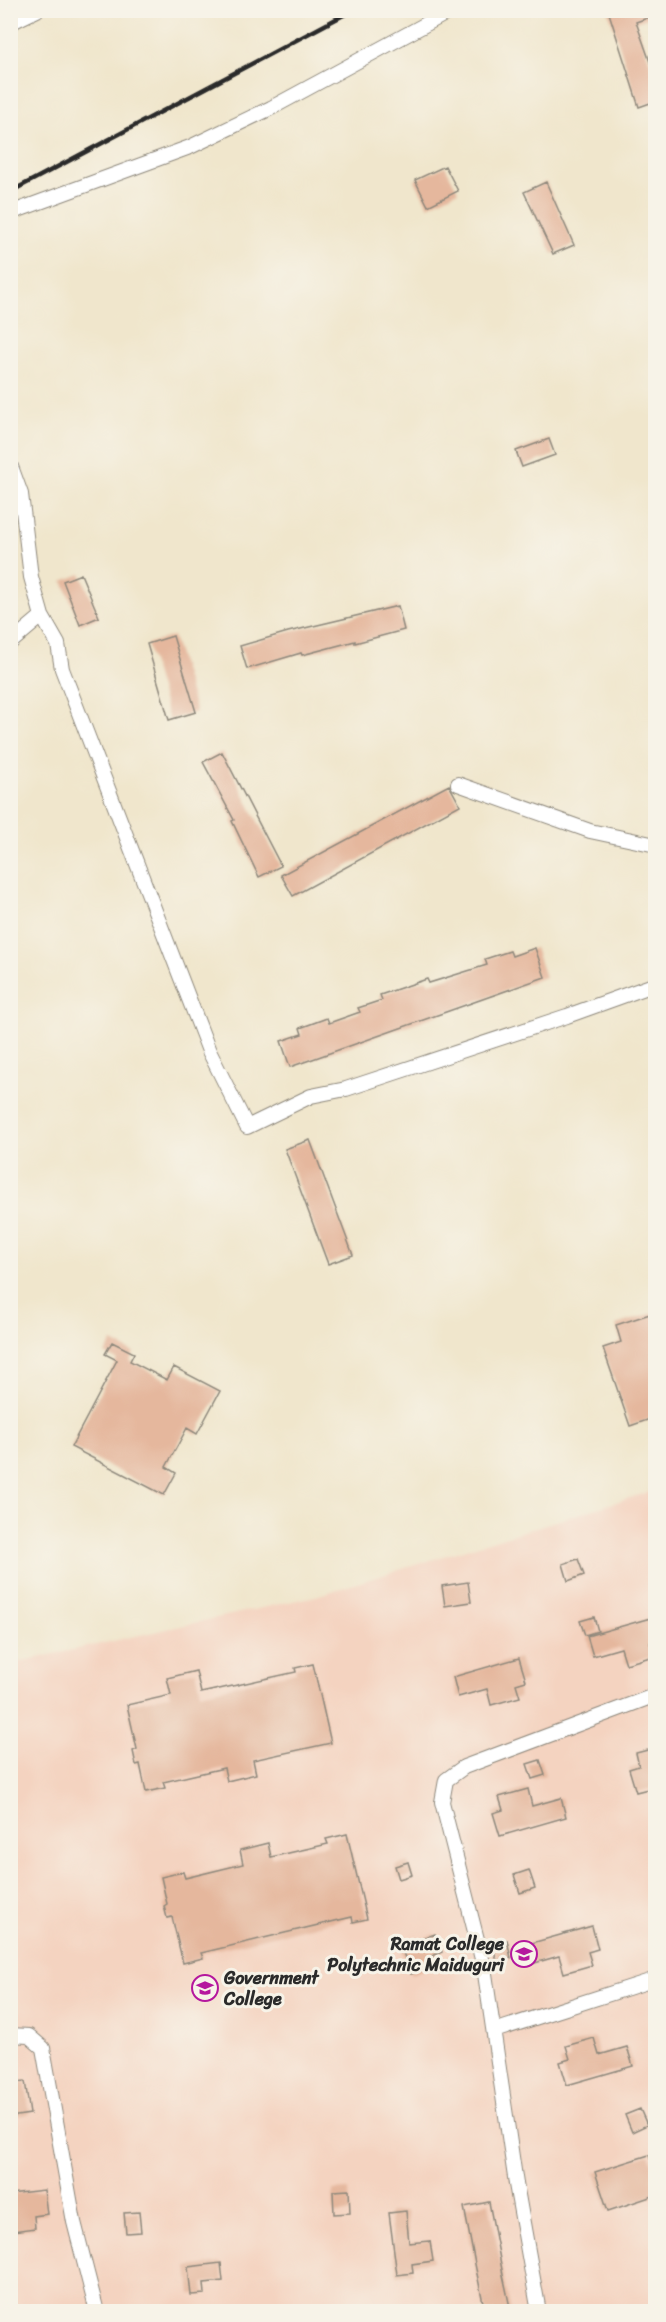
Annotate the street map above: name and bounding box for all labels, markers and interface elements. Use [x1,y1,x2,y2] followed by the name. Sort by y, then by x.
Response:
[327,1928,505,1981] place label: Ramat College Polytechnic Maiduguri
[509,1939,539,1969] school or university icon: Ramat College Polytechnic Maiduguri
[223,1962,320,2015] place label: Government College
[190,1973,220,2003] school or university icon: Government College

